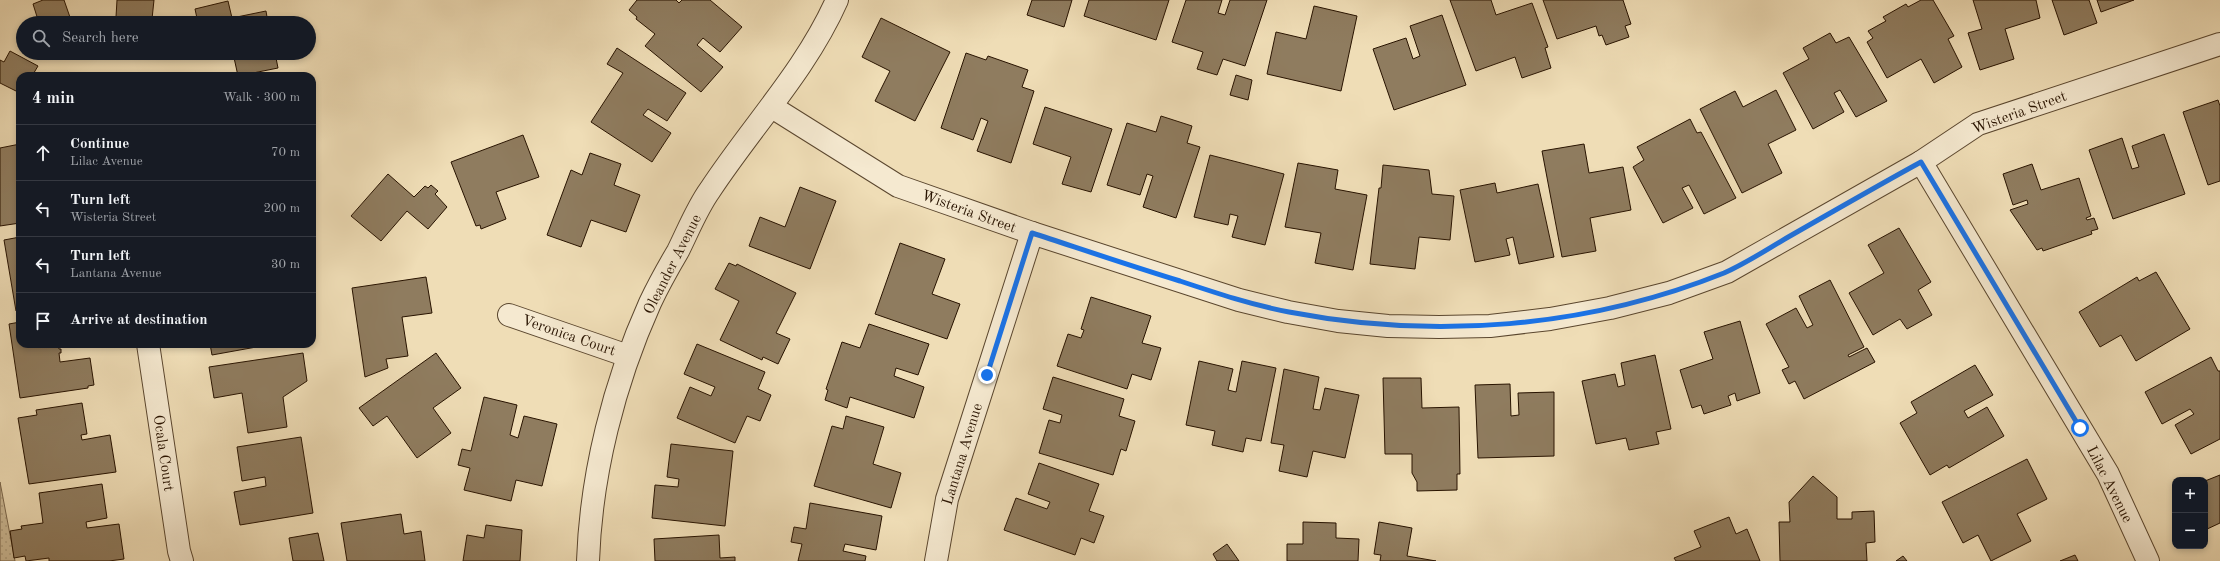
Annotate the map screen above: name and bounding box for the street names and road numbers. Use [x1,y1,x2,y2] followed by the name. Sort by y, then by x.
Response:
[1970,89,2069,137] street label: Wisteria Street
[919,188,1018,236] street label: Wisteria Street
[642,212,705,317] street label: Oleander Avenue
[520,313,617,359] street label: Veronica Court
[941,402,986,507] street label: Lantana Avenue
[150,414,175,492] street label: Ocala Court
[2083,444,2134,526] street label: Lilac Avenue

